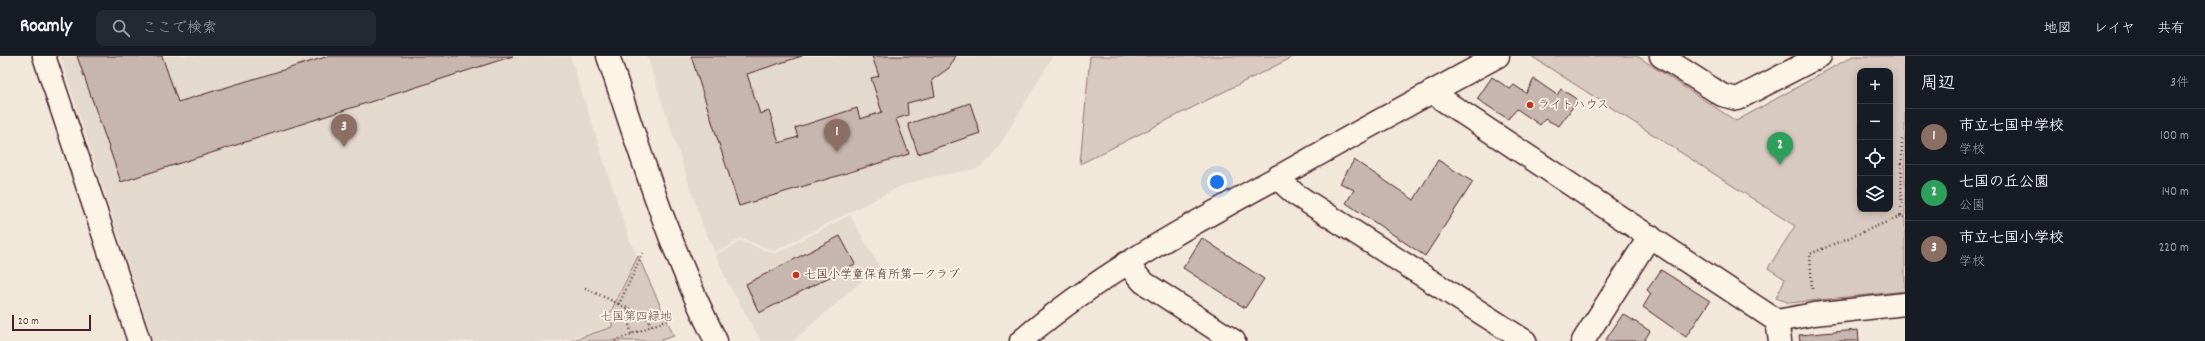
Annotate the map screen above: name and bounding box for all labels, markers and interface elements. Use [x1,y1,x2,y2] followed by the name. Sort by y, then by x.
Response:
[96,10,376,46] search box
[20,14,72,41] text: Roamly
[110,17,132,39] icon: search
[142,18,217,40] text: ここで検索
[2044,19,2072,39] text: 地図
[2094,19,2135,39] text: レイヤ
[2157,19,2185,39] text: 共有
[1857,68,1893,212] map controls
[1857,68,1893,104] button: +
[1921,73,1955,97] text: 周辺
[2170,74,2189,93] text: 3件
[1538,97,1609,114] place label: ライトハウス
[1525,100,1535,110] marker: ライトハウス
[1857,104,1893,140] button: −
[331,114,357,147] pin: 3
[1959,116,2064,138] text: 市立七国中学校
[824,119,850,152] pin: 1
[1933,127,1935,146] text: 1
[2160,127,2189,146] text: 100 m
[1767,132,1793,165] pin: 2
[1857,140,1893,176] button: locate
[1959,141,1985,160] text: 学校
[1207,172,1227,192] your location
[1959,172,2049,194] text: 七国の丘公園
[1857,176,1893,212] button: layers
[1931,183,1937,202] text: 2
[2162,183,2189,202] text: 140 m
[1959,197,1985,216] text: 公園
[1959,228,2064,250] text: 市立七国小学校
[1931,239,1937,258] text: 3
[2159,239,2189,258] text: 220 m
[1959,253,1985,272] text: 学校
[804,267,960,284] place label: 七国小学童保育所第一クラブ
[791,270,801,280] marker: 七国小学童保育所第一クラブ
[600,309,672,326] park label: 七国第四緑地
[12,313,91,332] scale bar
[18,314,39,330] text: 20 m

